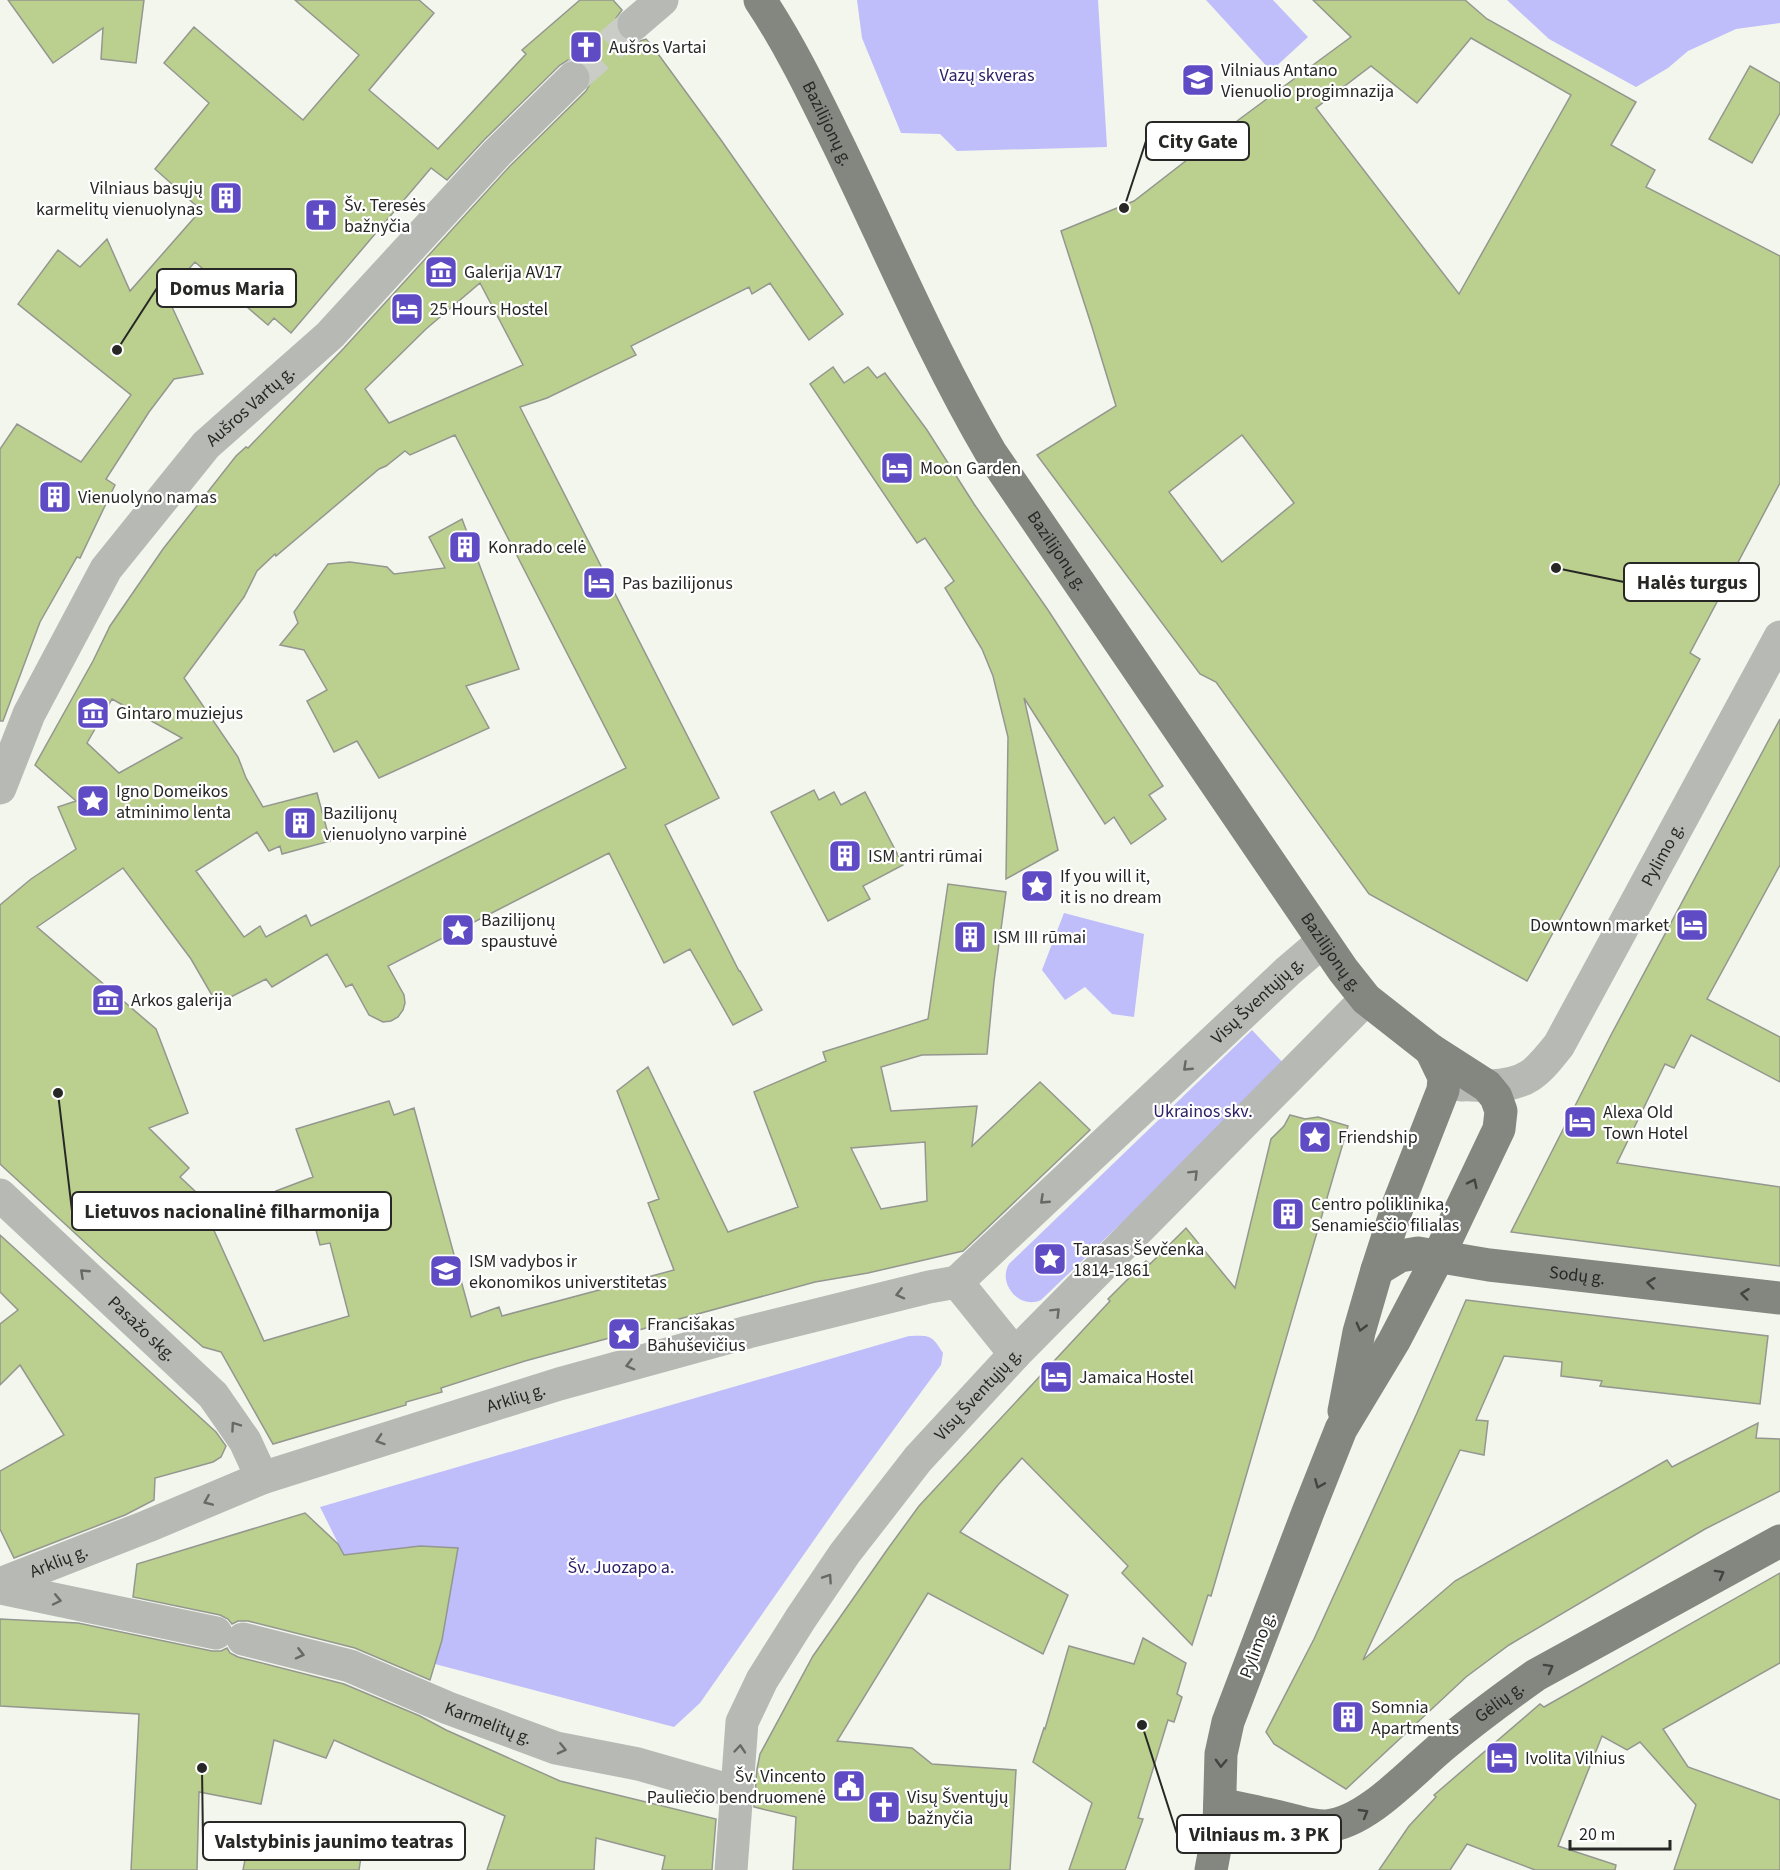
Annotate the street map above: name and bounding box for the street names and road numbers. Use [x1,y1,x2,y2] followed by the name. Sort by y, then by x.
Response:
[796,77,859,170] street label: Bazilijonų g.
[201,360,300,452] street label: Aušros Vartų g.
[1021,506,1093,596] street label: Bazilijonų g.
[1635,818,1690,891] street label: Pylimo g.
[1294,908,1368,997] street label: Bazilijonų g.
[1206,951,1310,1050] street label: Visų Šventųjų g.
[1548,1260,1607,1291] street label: Sodų g.
[102,1290,182,1367] street label: Pasažo skg.
[929,1342,1028,1447] street label: Visų Šventųjų g.
[483,1377,549,1419] street label: Arklių g.
[26,1539,92,1584] street label: Arklių g.
[1233,1608,1282,1682] street label: Pylimo g.
[1470,1675,1529,1729] street label: Gėlių g.
[441,1696,536,1751] street label: Karmelitų g.

